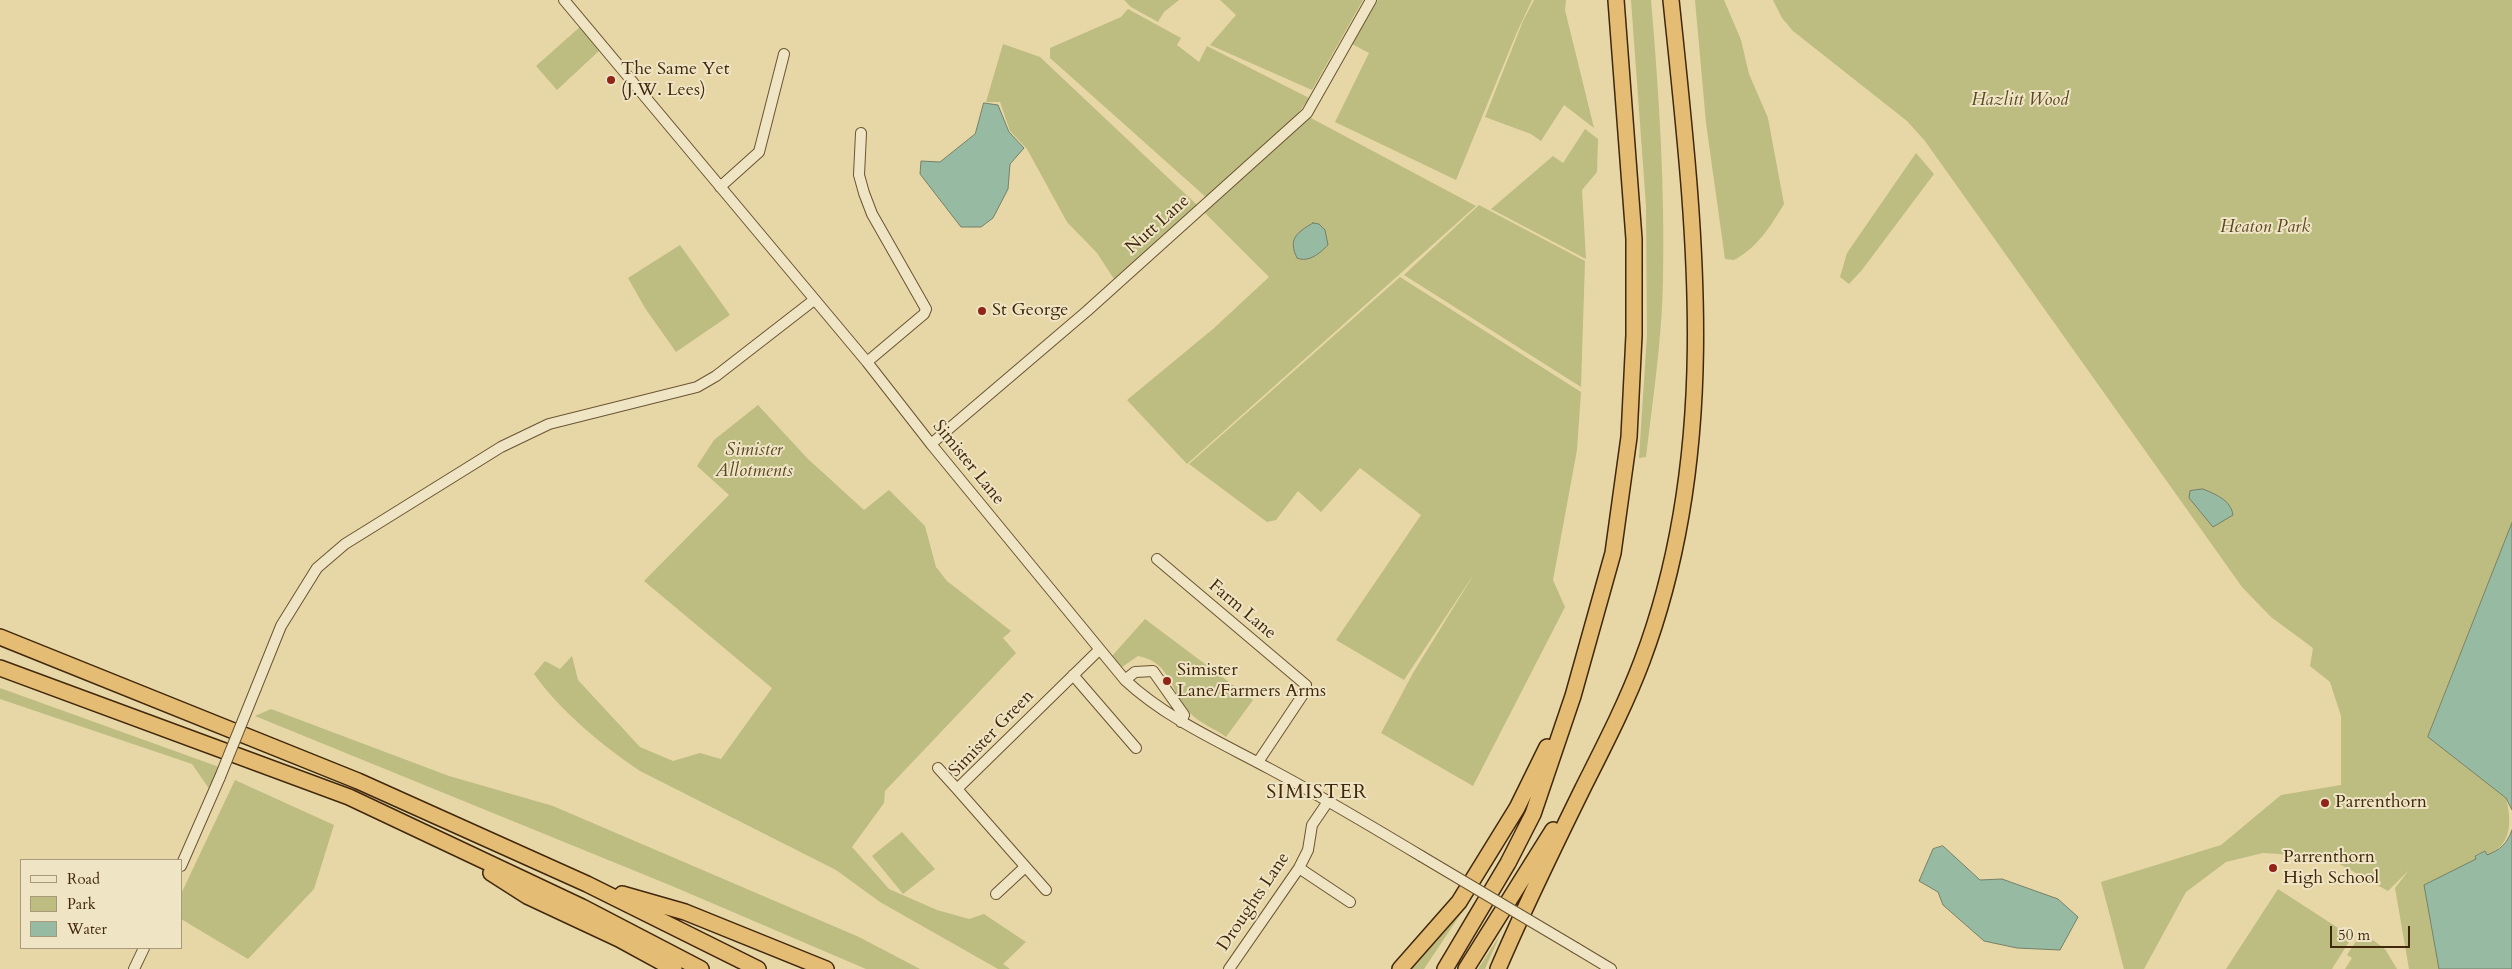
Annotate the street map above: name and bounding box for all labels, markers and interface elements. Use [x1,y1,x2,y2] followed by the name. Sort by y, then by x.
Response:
[621,59,729,102] place label: The Same Yet (J.W. Lees)
[605,74,617,86] marker: The Same Yet (J.W. Lees)
[1971,90,2069,112] park label: Hazlitt Wood
[1122,191,1194,259] street label: Nutt Lane
[2220,217,2310,239] park label: Heaton Park
[992,300,1069,322] place label: St George
[976,305,988,317] marker: St George
[927,416,1009,510] street label: Simister Lane
[715,440,793,482] park label: Simister Allotments
[1204,575,1280,645] street label: Farm Lane
[1177,660,1326,702] place label: Simister Lane/Farmers Arms
[1161,675,1173,687] marker: Simister Lane/Farmers Arms
[945,686,1039,782] street label: Simister Green
[1265,781,1369,805] district label: SIMISTER
[2335,792,2427,814] place label: Parrenthorn
[2319,797,2331,809] marker: Parrenthorn
[2283,847,2379,890] place label: Parrenthorn High School
[1213,849,1295,955] street label: Droughts Lane
[20,859,182,949] legend
[2267,862,2279,874] marker: Parrenthorn High School
[67,869,100,889] text: Road
[67,894,96,914] text: Park
[2332,916,2412,948] scale bar
[67,919,107,939] text: Water
[2338,925,2370,945] text: 50 m

